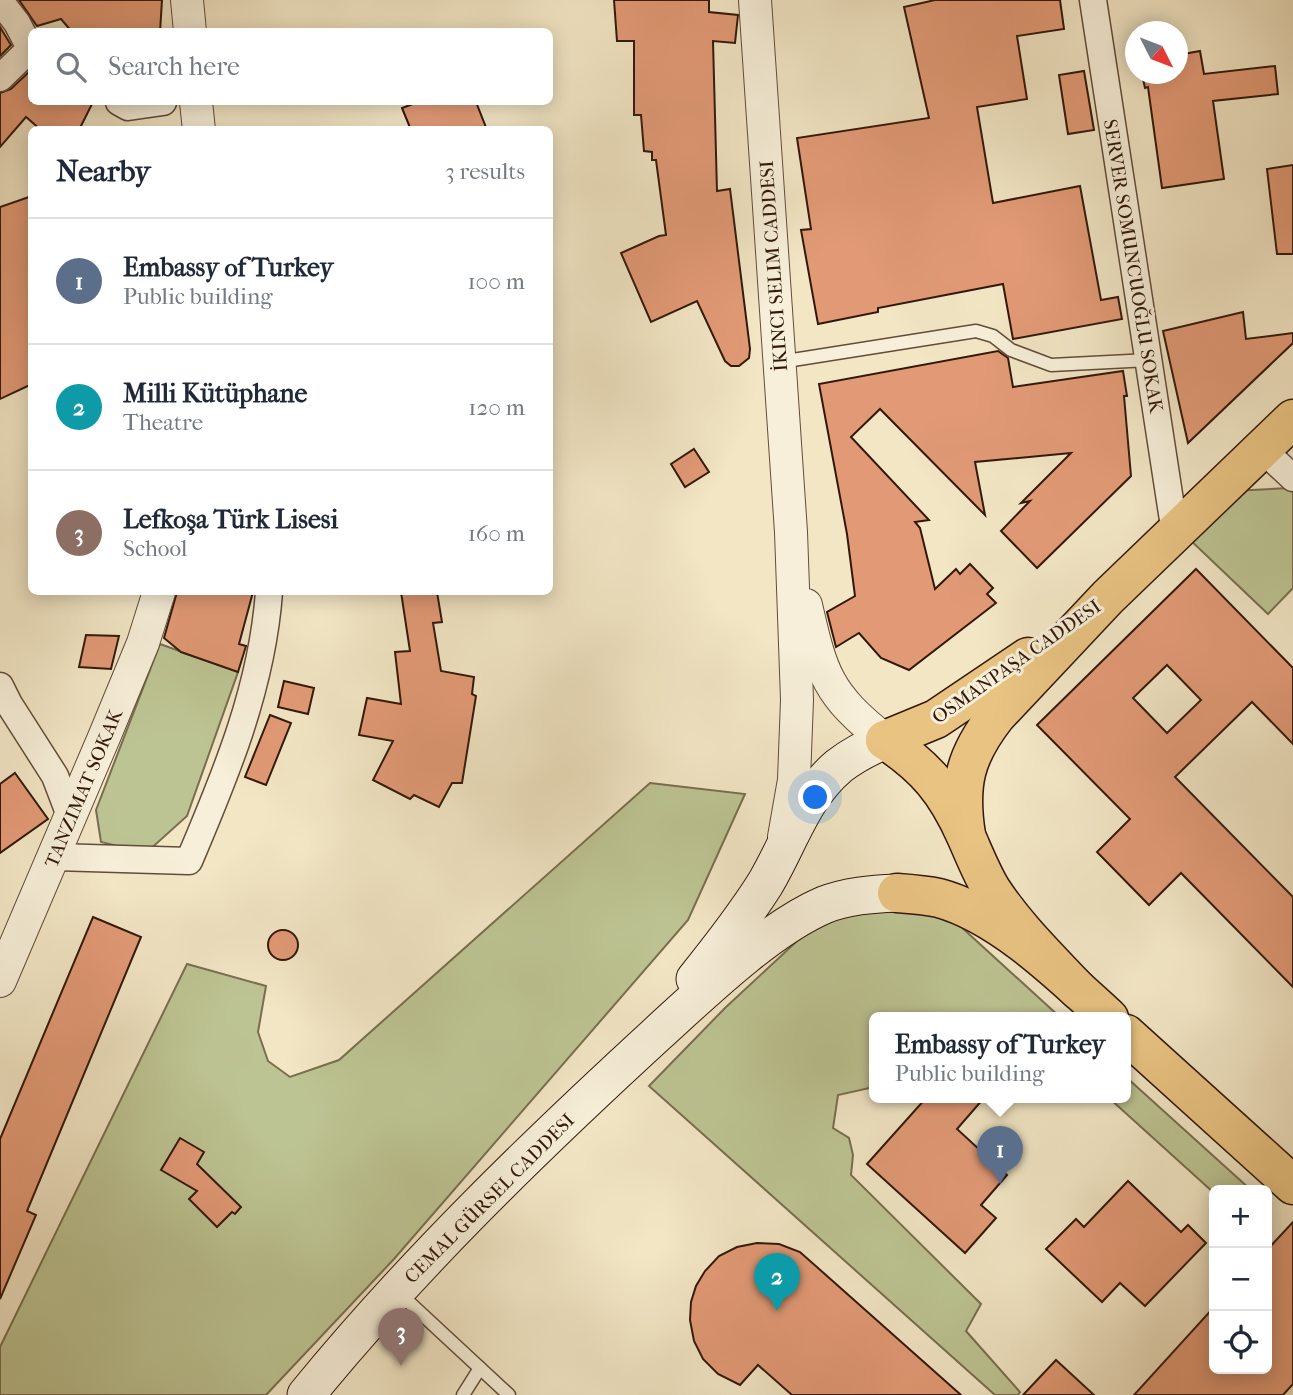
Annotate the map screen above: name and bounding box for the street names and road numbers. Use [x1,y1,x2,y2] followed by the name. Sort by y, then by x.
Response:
[1099,117,1168,416] street label: SERVER SOMUNCUOĞLU SOKAK
[756,160,792,372] street label: İKINCI SELIM CADDESI
[928,595,1105,728] street label: OSMANPAŞA CADDESI
[41,705,128,871] street label: TANZIMAT SOKAK
[400,1109,579,1288] street label: CEMAL GÜRSEL CADDESI

